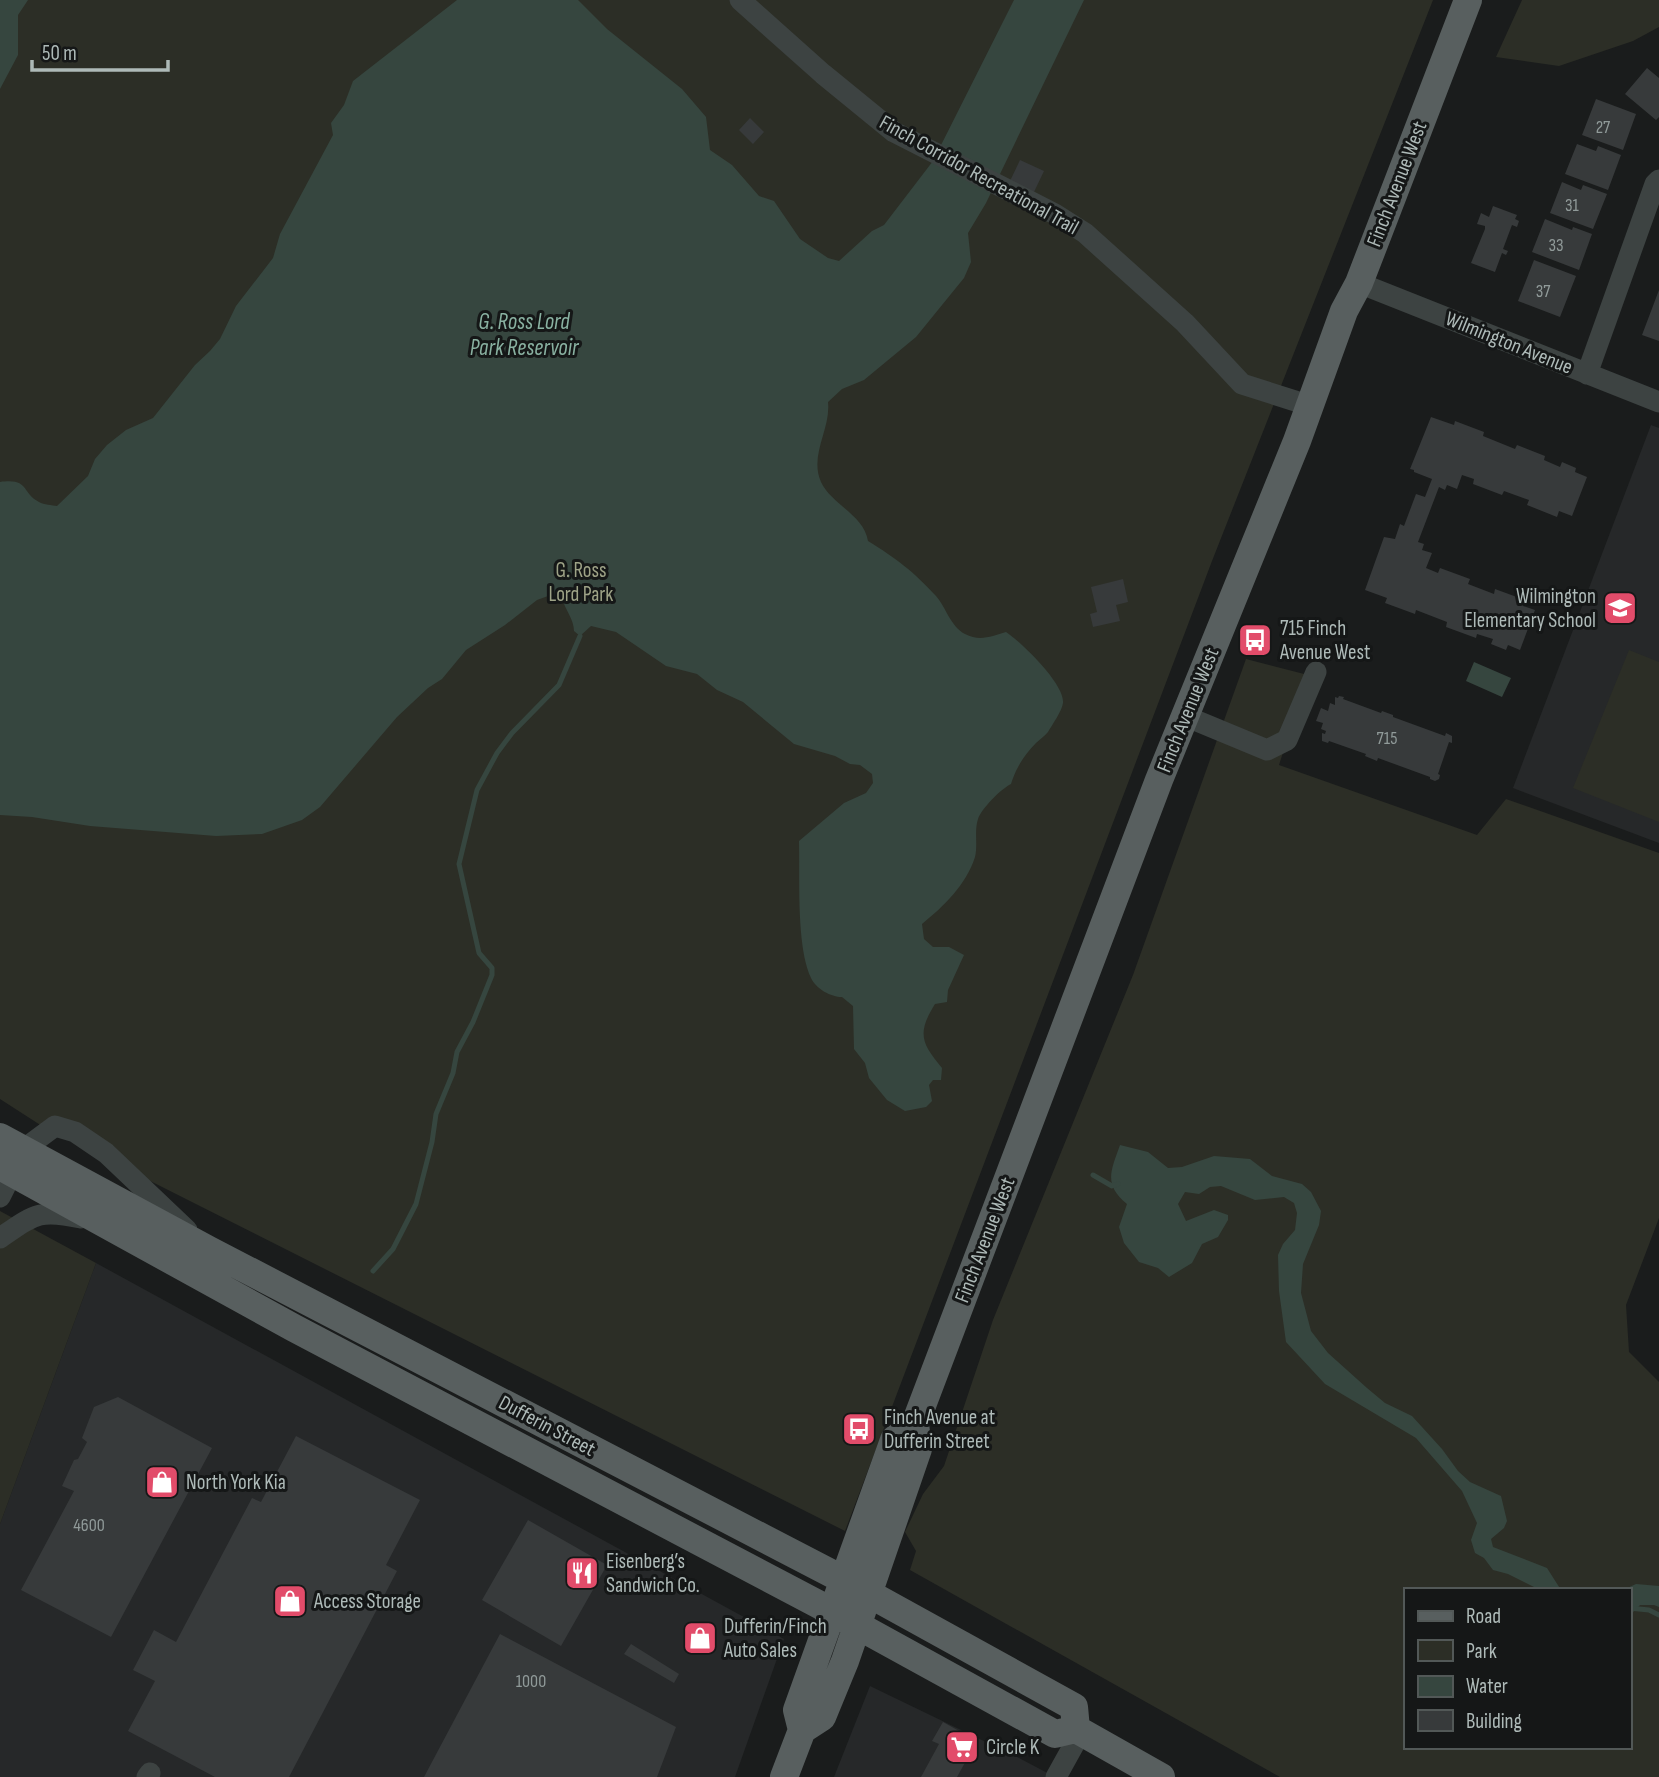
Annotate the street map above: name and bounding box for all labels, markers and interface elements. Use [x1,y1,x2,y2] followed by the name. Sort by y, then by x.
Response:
[32,28,168,72] scale bar
[42,41,77,66] text: 50 m
[875,110,1083,240] street label: Finch Corridor Recreational Trail
[1596,117,1611,138] house number: 27
[1362,118,1432,250] street label: Finch Avenue West
[1565,195,1580,216] house number: 31
[1548,235,1564,256] house number: 33
[1536,281,1551,302] house number: 37
[1442,306,1576,380] street label: Wilmington Avenue
[470,308,580,362] water label: G. Ross Lord Park Reservoir
[549,558,613,607] park label: G. Ross Lord Park
[1464,584,1596,633] place label: Wilmington Elementary School
[1601,589,1639,627] school or university icon: Wilmington Elementary School
[1279,616,1370,665] place label: 715 Finch Avenue West
[1236,621,1274,659] bus stop icon: 715 Finch Avenue West
[1152,644,1224,776] street label: Finch Avenue West
[1377,728,1397,749] house number: 715
[950,1174,1020,1306] street label: Finch Avenue West
[494,1390,600,1462] street label: Dufferin Street
[884,1405,995,1454] place label: Finch Avenue at Dufferin Street
[840,1410,878,1448] bus stop icon: Finch Avenue at Dufferin Street
[143,1463,181,1501] shop icon: North York Kia
[186,1470,286,1495] place label: North York Kia
[73,1515,105,1536] house number: 4600
[606,1549,700,1598] place label: Eisenberg’s Sandwich Co.
[563,1554,601,1592] restaurant icon: Eisenberg’s Sandwich Co.
[271,1582,309,1620] shop icon: Access Storage
[1404,1588,1631,1749] legend
[313,1589,421,1614] place label: Access Storage
[1466,1604,1501,1629] text: Road
[723,1614,827,1663] place label: Dufferin/Finch Auto Sales
[681,1619,719,1657] shop icon: Dufferin/Finch Auto Sales
[1466,1639,1497,1664] text: Park
[516,1671,546,1692] house number: 1000
[1466,1674,1508,1699] text: Water
[1466,1709,1522,1734] text: Building
[943,1728,981,1766] supermarket icon: Circle K
[986,1735,1040,1760] place label: Circle K

